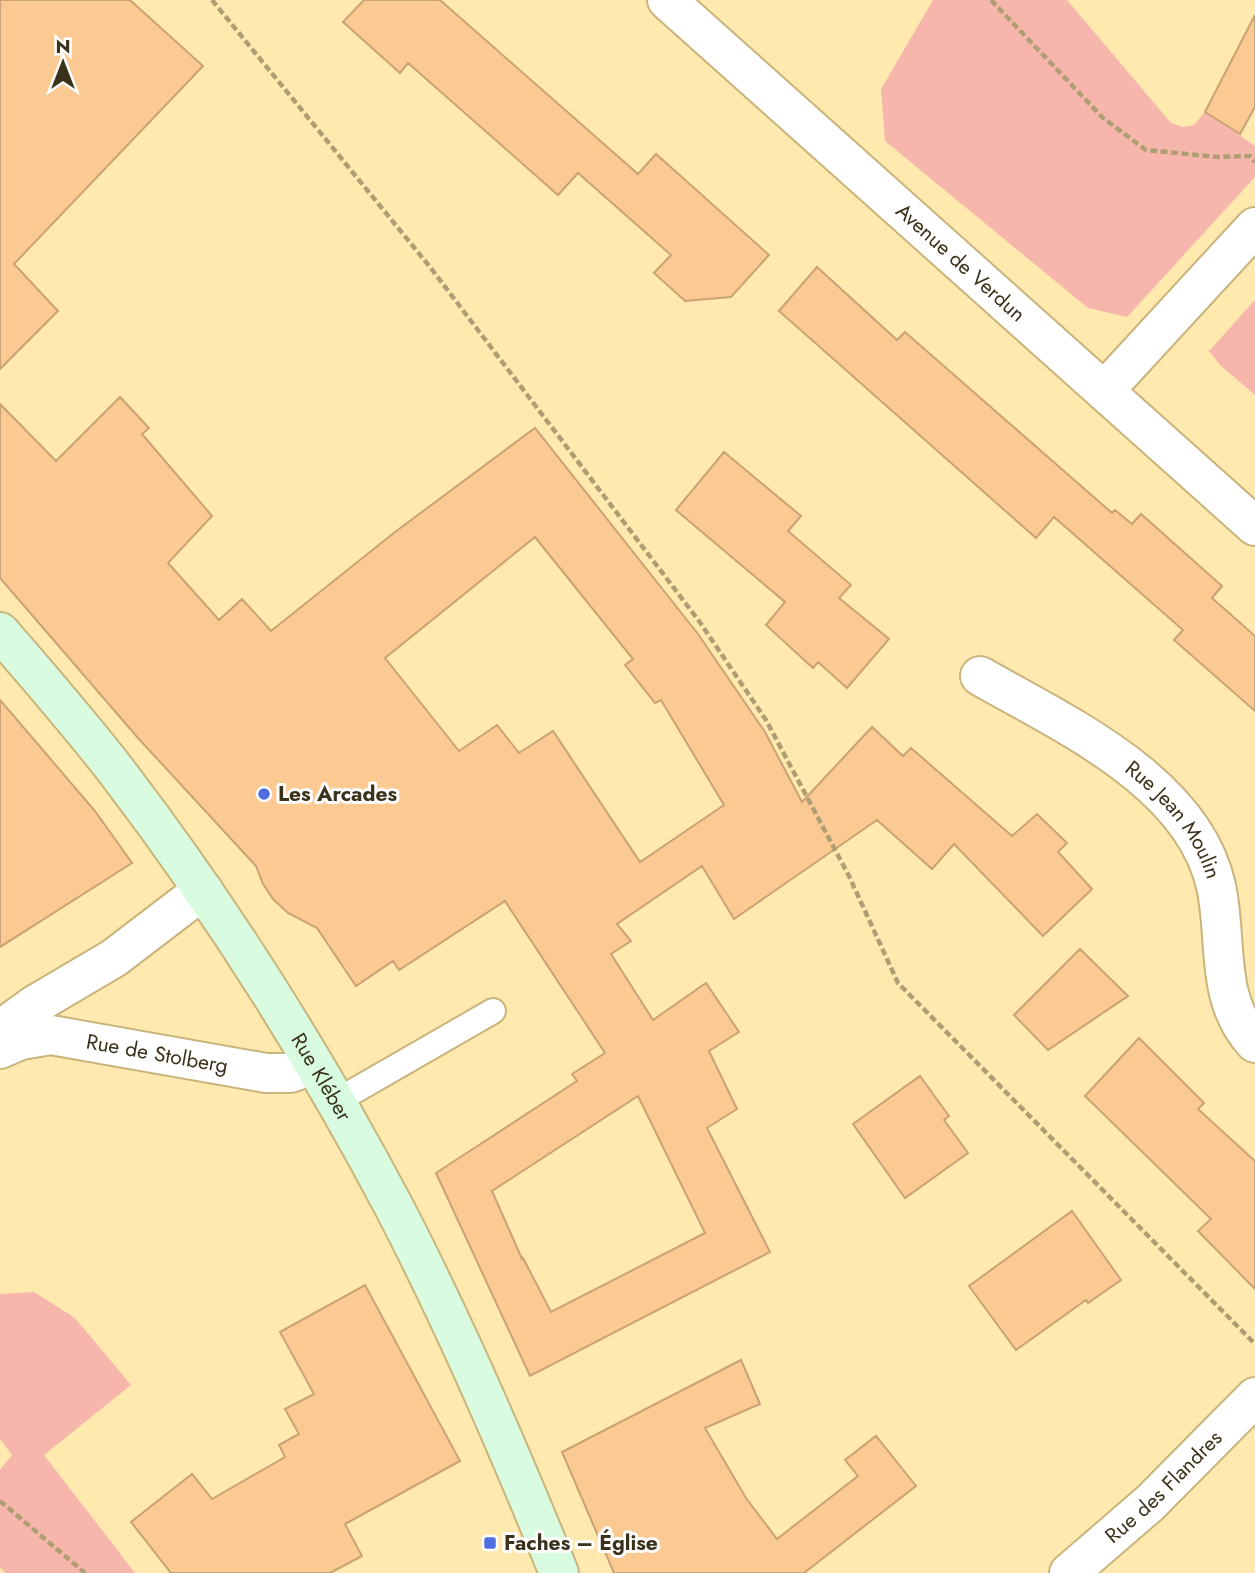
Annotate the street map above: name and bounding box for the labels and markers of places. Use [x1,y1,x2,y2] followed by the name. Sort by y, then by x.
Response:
[278,779,397,809] place label: Les Arcades
[256,786,272,802] marker: Les Arcades
[504,1528,658,1558] place label: Faches – Église
[482,1535,498,1551] marker: Faches – Église

